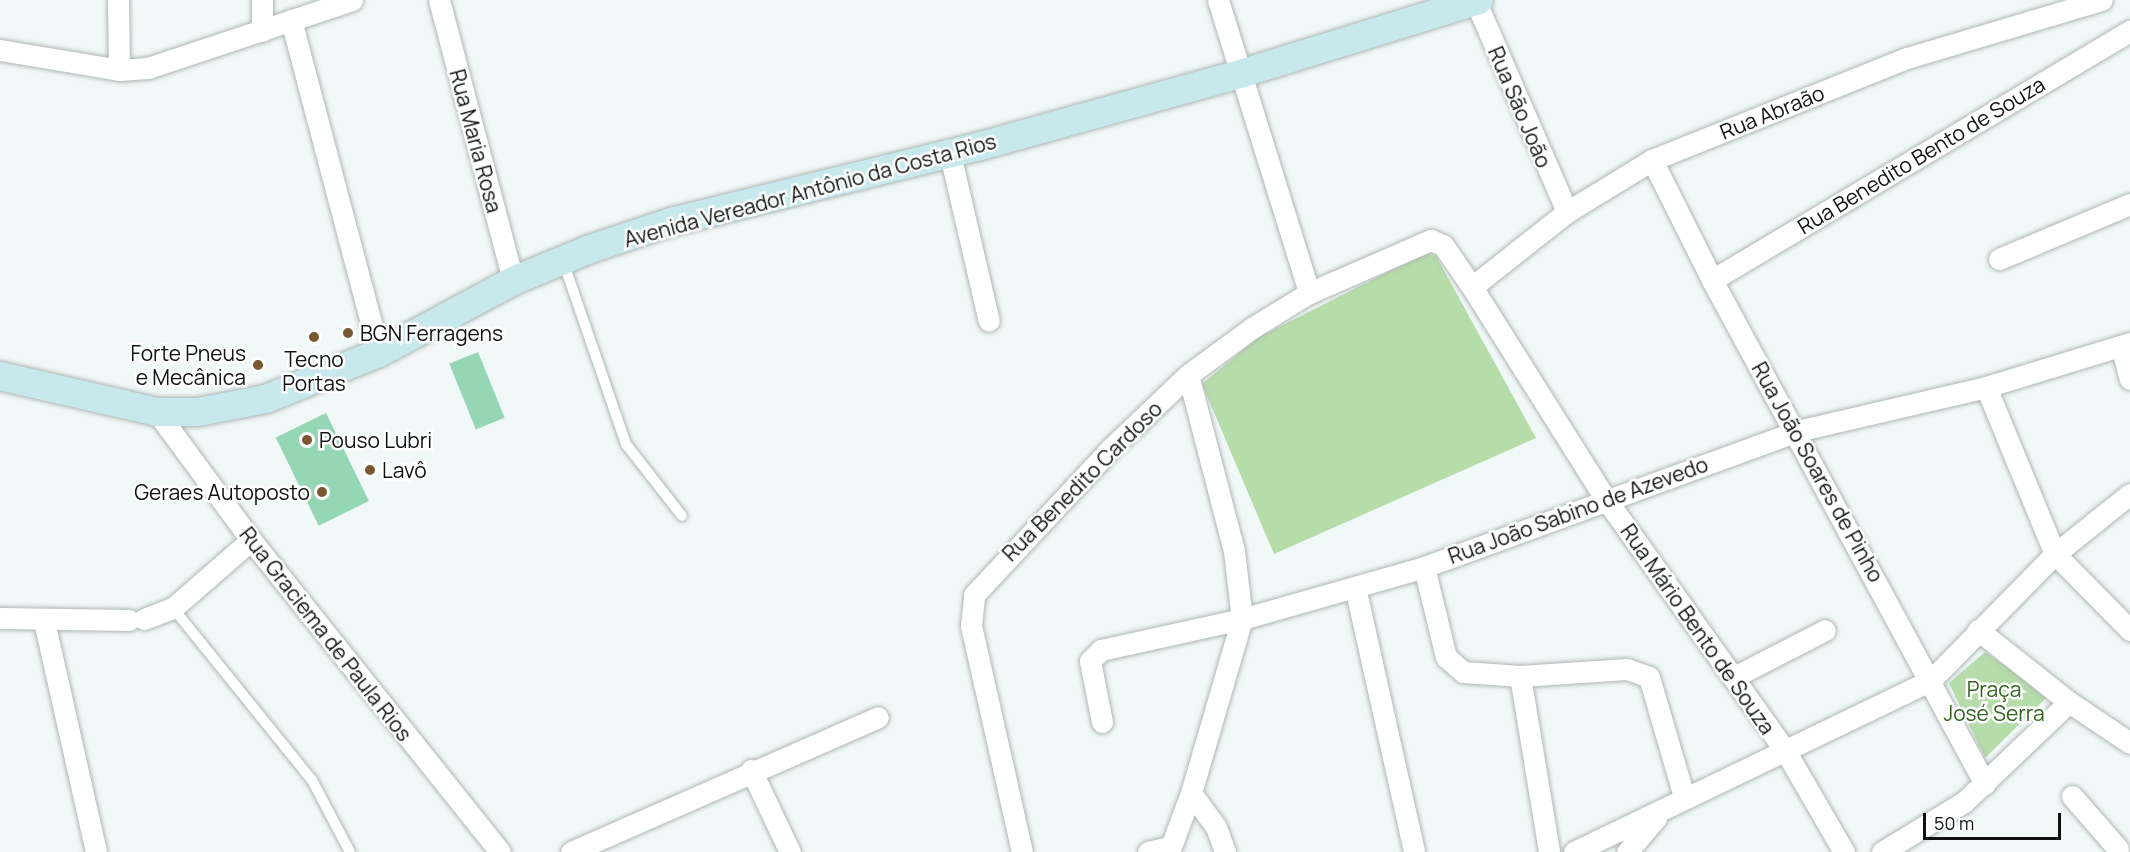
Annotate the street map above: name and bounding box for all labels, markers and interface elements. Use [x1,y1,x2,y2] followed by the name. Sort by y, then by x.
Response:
[1483,43,1557,171] street label: Rua São João
[445,67,507,215] street label: Rua Maria Rosa
[1793,71,2049,239] street label: Rua Benedito Bento de Souza
[1716,80,1828,144] street label: Rua Abraão
[621,128,999,252] street label: Avenida Vereador Antônio da Costa Rios
[360,320,503,346] place label: BGN Ferragens
[341,326,355,340] marker: BGN Ferragens
[307,330,321,344] marker: Tecno Portas
[130,340,246,390] place label: Forte Pneus e Mecânica
[282,346,346,396] place label: Tecno Portas
[251,358,265,372] marker: Forte Pneus e Mecânica
[1747,358,1889,586] street label: Rua João Soares de Pinho
[997,396,1167,566] street label: Rua Benedito Cardoso
[319,427,432,453] place label: Pouso Lubri
[300,433,314,447] marker: Pouso Lubri
[1445,451,1711,569] street label: Rua João Sabino de Azevedo
[382,457,427,483] place label: Lavô
[363,463,377,477] marker: Lavô
[134,479,310,505] place label: Geraes Autoposto
[315,485,329,499] marker: Geraes Autoposto
[1616,519,1780,739] street label: Rua Mário Bento de Souza
[235,522,417,746] street label: Rua Graciema de Paula Rios
[1943,676,2045,726] park label: Praça José Serra
[1926,801,2064,839] scale bar
[1934,811,1974,835] text: 50 m

